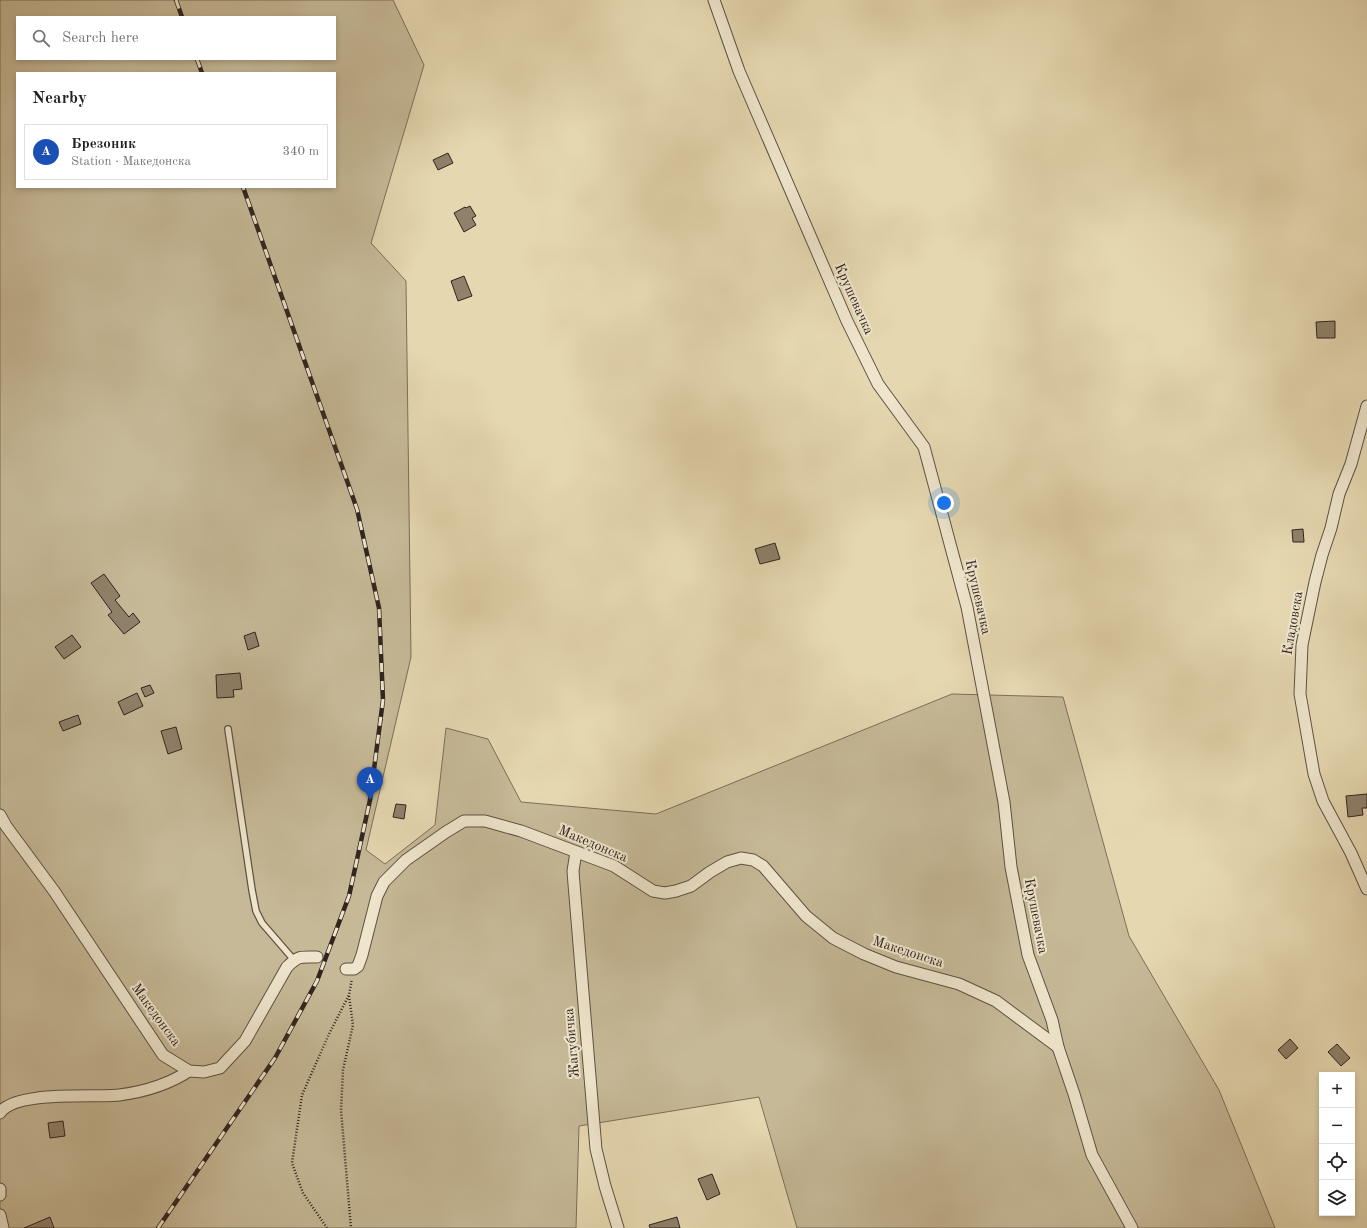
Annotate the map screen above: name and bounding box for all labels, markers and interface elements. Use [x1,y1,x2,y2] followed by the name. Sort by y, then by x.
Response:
[16,16,336,60] search box
[30,27,52,49] icon: search
[62,31,139,46] text: Search here
[32,90,87,107] text: Nearby
[71,137,136,152] text: Брезоник
[41,145,51,158] text: A
[282,145,319,158] text: 340 m
[71,155,191,168] text: Station · Македонска
[832,261,876,337] street label: Крушевачка
[934,493,954,513] your location
[963,558,993,636] street label: Крушевачка
[1280,590,1306,656] street label: Кладовска
[357,767,383,800] pin: A
[556,823,630,865] street label: Македонска
[1022,877,1050,955] street label: Крушевачка
[871,934,945,970] street label: Македонска
[129,981,183,1049] street label: Македонска
[562,1007,582,1078] street label: Жагубичка
[1319,1072,1355,1216] map controls
[1319,1072,1355,1108] button: +
[1319,1108,1355,1144] button: −
[1319,1144,1355,1180] button: locate
[1319,1180,1355,1216] button: layers

